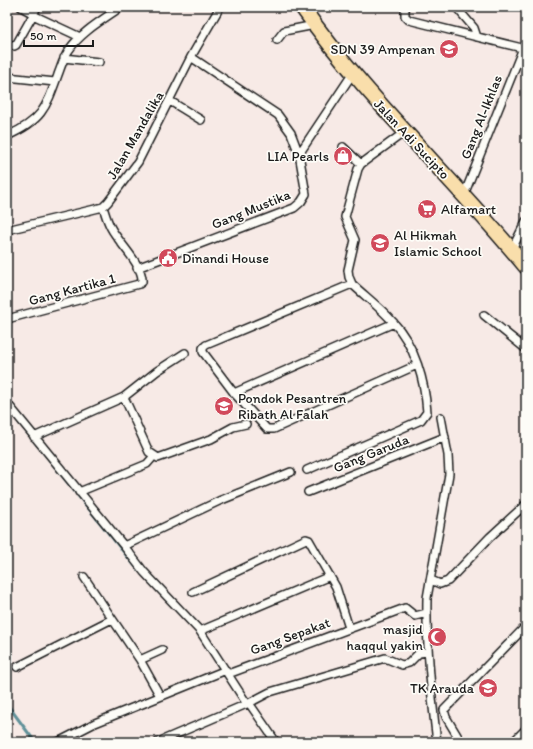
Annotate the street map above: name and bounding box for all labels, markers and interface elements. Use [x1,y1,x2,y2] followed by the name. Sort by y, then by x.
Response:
[24,22,93,48] scale bar
[30,29,56,43] text: 50 m
[438,38,460,60] school or university icon: SDN 39 Ampenan
[331,41,435,58] place label: SDN 39 Ampenan
[457,73,506,162] street label: Gang Al-Ikhlas
[103,88,168,182] street label: Jalan Mandalika
[370,96,453,183] street label: Jalan Adi Sucipto
[332,145,354,167] shop icon: LIA Pearls
[267,148,329,165] place label: LIA Pearls
[209,186,294,233] street label: Gang Mustika
[416,198,438,220] supermarket icon: Alfamart
[441,201,496,218] place label: Alfamart
[394,227,482,260] place label: Al Hikmah Islamic School
[369,232,391,254] school or university icon: Al Hikmah Islamic School
[157,247,179,269] public building icon: Dinandi House
[182,250,269,267] place label: Dinandi House
[27,270,118,309] street label: Gang Kartika 1
[238,390,347,423] place label: Pondok Pesantren Ribath Al Falah
[213,395,235,417] school or university icon: Pondok Pesantren Ribath Al Falah
[331,430,412,476] street label: Gang Garuda
[248,614,333,659] street label: Gang Sepakat
[347,621,423,654] place label: masjid haqqul yakin
[426,626,448,648] mosque icon: masjid haqqul yakin
[477,677,499,699] school or university icon: TK Arauda
[410,680,475,697] place label: TK Arauda

